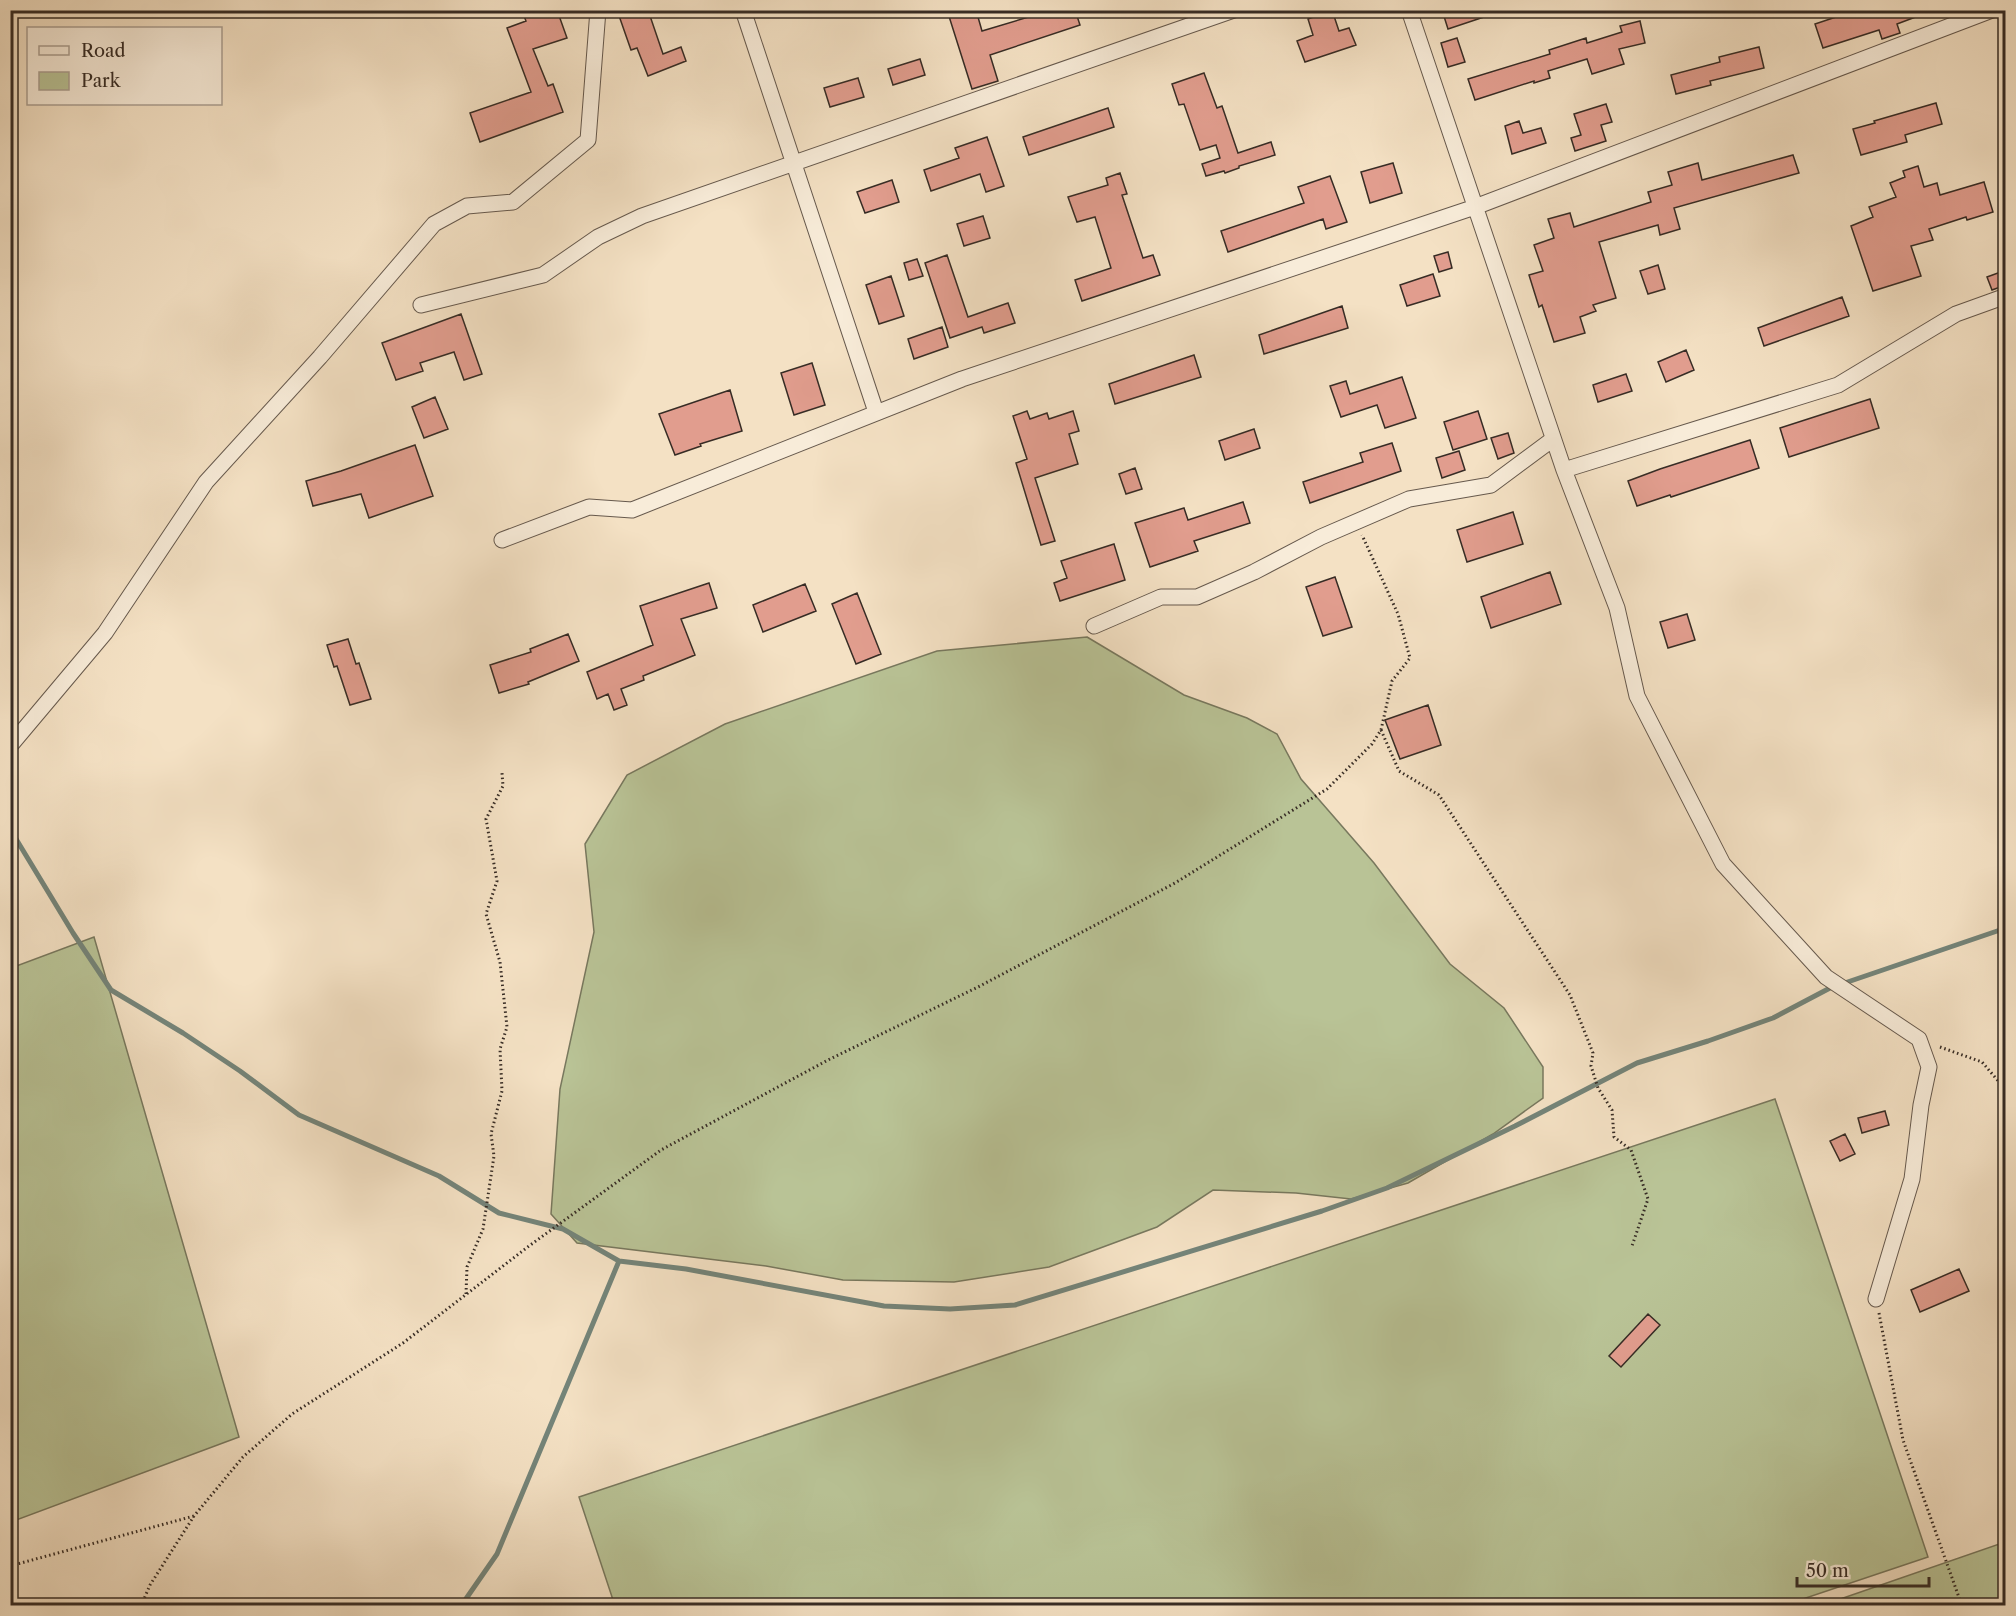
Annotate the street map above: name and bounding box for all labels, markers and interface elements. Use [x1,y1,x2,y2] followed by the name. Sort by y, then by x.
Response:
[27,27,222,105] legend
[81,40,126,62] text: Road
[81,70,122,92] text: Park
[1797,1550,1929,1588] scale bar
[1806,1560,1849,1582] text: 50 m

